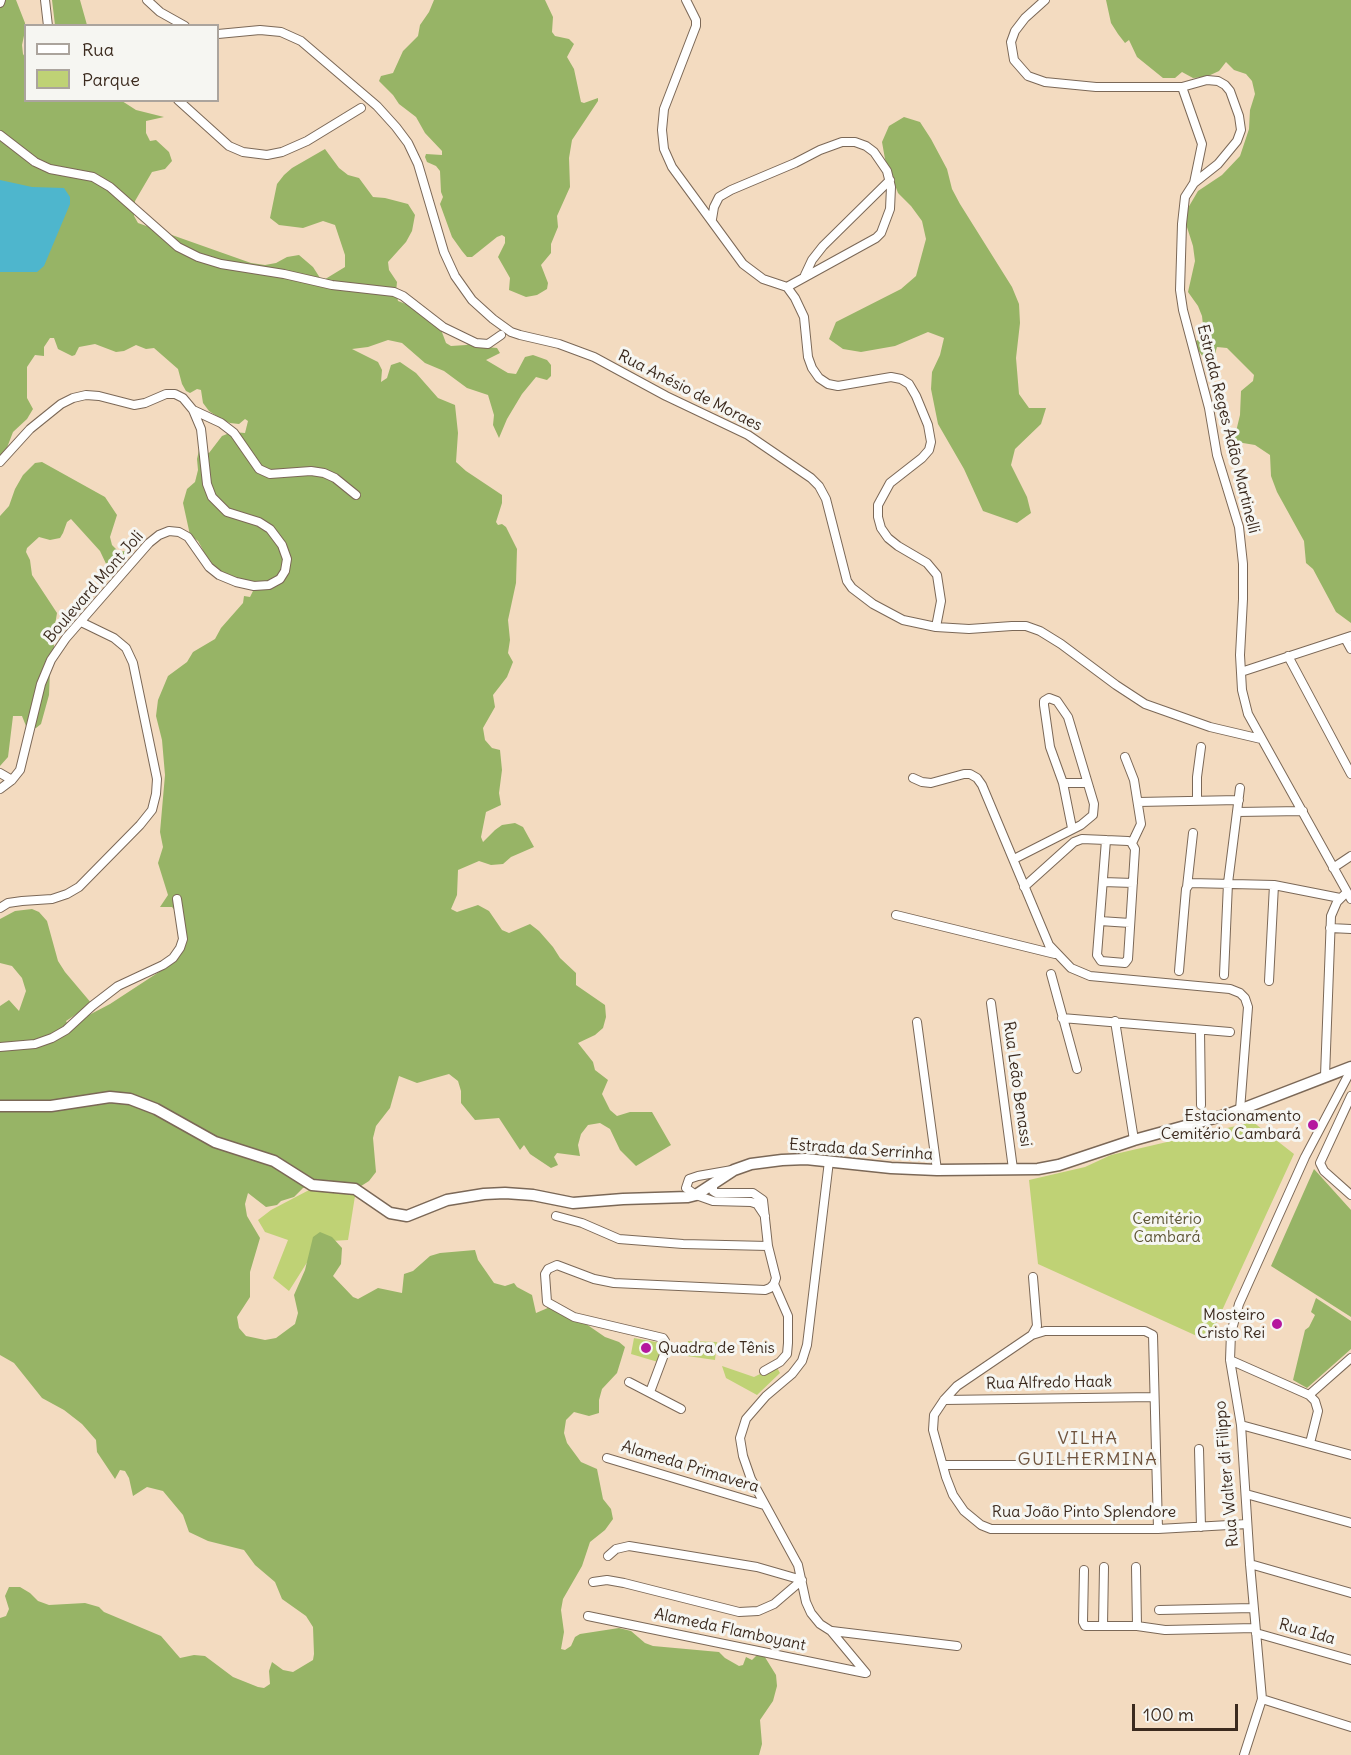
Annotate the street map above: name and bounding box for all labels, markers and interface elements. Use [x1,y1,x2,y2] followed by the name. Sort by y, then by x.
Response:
[24,24,219,102] legend
[82,38,114,61] text: Rua
[82,68,140,91] text: Parque
[1193,323,1263,535] street label: Estrada Reges Adão Martinelli
[615,346,765,436] street label: Rua Anésio de Moraes
[40,527,148,647] street label: Boulevard Mont Joli
[999,1020,1035,1148] street label: Rua Leão Benassi
[1161,1106,1301,1144] place label: Estacionamento Cemitério Cambará
[1306,1118,1320,1132] marker: Estacionamento Cemitério Cambará
[789,1135,933,1165] street label: Estrada da Serrinha
[1132,1209,1202,1247] park label: Cemitério Cambará
[1197,1305,1265,1343] place label: Mosteiro Cristo Rei
[1270,1317,1284,1331] marker: Mosteiro Cristo Rei
[658,1338,775,1358] place label: Quadra de Tênis
[639,1341,653,1355] marker: Quadra de Tênis
[986,1372,1112,1394] street label: Rua Alfredo Haak
[1211,1400,1243,1548] street label: Rua Walter di Filippo
[1018,1428,1158,1470] district label: VILHA GUILHERMINA
[619,1437,761,1497] street label: Alameda Primavera
[992,1502,1176,1522] street label: Rua João Pinto Splendore
[653,1605,807,1655] street label: Alameda Flamboyant
[1277,1615,1337,1649] street label: Rua Ida
[1135,1692,1242,1730] scale bar
[1143,1703,1194,1726] text: 100 m

